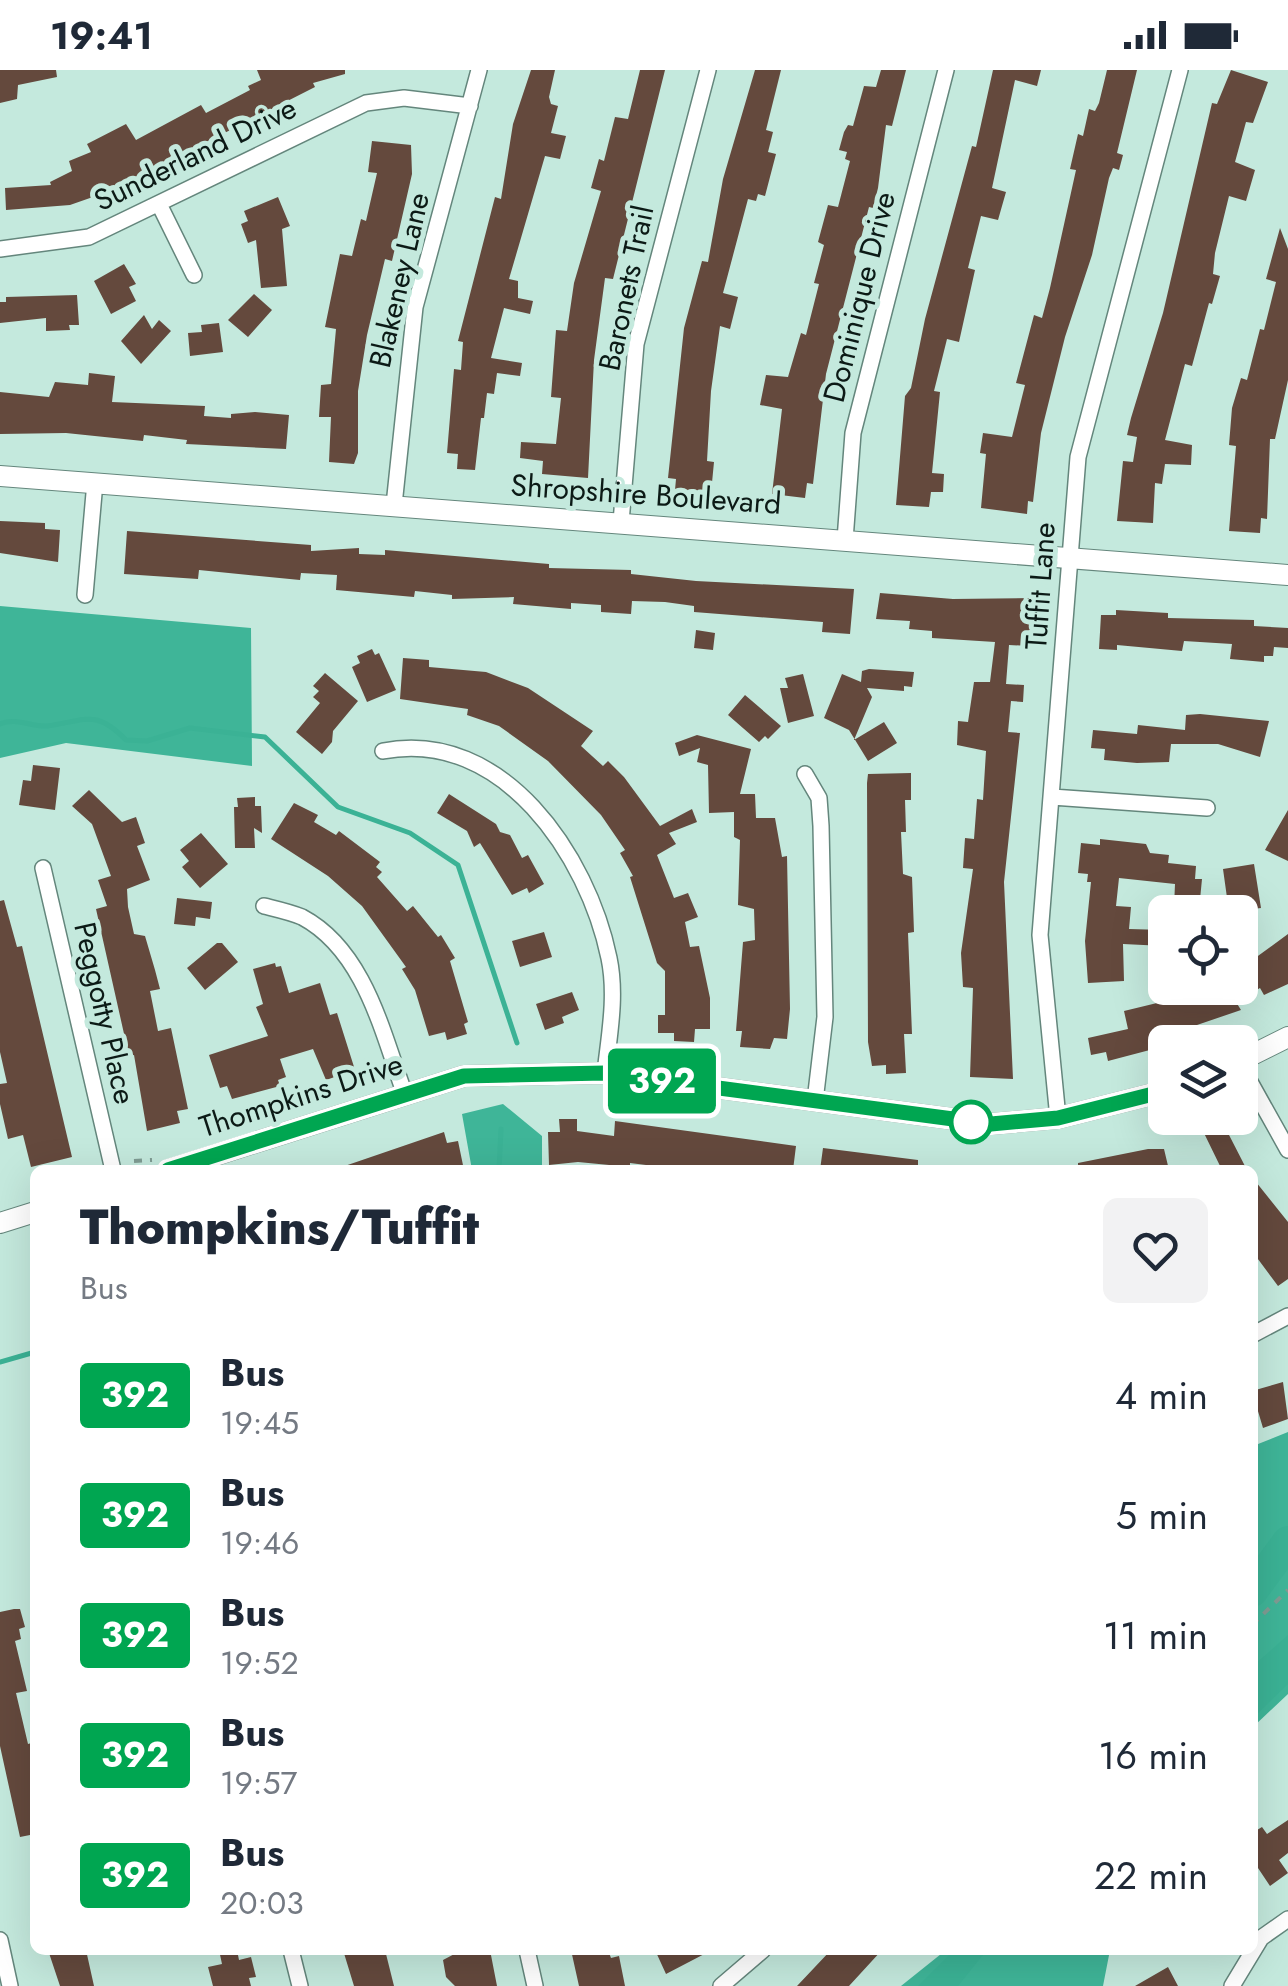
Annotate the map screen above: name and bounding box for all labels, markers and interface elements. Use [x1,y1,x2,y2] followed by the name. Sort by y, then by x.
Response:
[50,8,153,63] text: 19:41
[86,86,304,222] street label: Sunderland Drive
[812,187,906,407] street label: Dominique Drive
[358,188,440,372] street label: Blakeney Lane
[588,201,664,375] street label: Baronets Trail
[509,463,783,525] street label: Shropshire Boulevard
[1014,521,1066,651] street label: Tuffit Lane
[1148,895,1258,1135] map controls
[1148,895,1258,1005] button: locate
[63,918,147,1108] street label: Peggotty Place
[1148,1025,1258,1135] button: layers
[194,1042,408,1148] street label: Thompkins Drive
[604,1048,720,1114] line badge: 392
[628,1056,696,1106] text: 392
[950,1101,992,1143] unlabelled marker
[80,1193,479,1262] text: Thompkins/Tuffit
[1103,1198,1208,1303] button: heart
[80,1265,128,1311] text: Bus
[220,1345,284,1400] text: Bus
[1115,1368,1208,1423] text: 4 min
[101,1370,169,1420] text: 392
[220,1400,299,1446] text: 19:45
[220,1465,284,1520] text: Bus
[1116,1488,1208,1543] text: 5 min
[101,1490,169,1540] text: 392
[220,1520,300,1566] text: 19:46
[220,1585,284,1640] text: Bus
[1103,1608,1208,1663] text: 11 min
[101,1610,169,1660] text: 392
[220,1640,299,1686] text: 19:52
[220,1705,284,1760] text: Bus
[1098,1728,1208,1783] text: 16 min
[101,1730,169,1780] text: 392
[220,1760,297,1806] text: 19:57
[220,1825,284,1880] text: Bus
[1094,1848,1208,1903] text: 22 min
[101,1850,169,1900] text: 392
[220,1880,304,1926] text: 20:03

